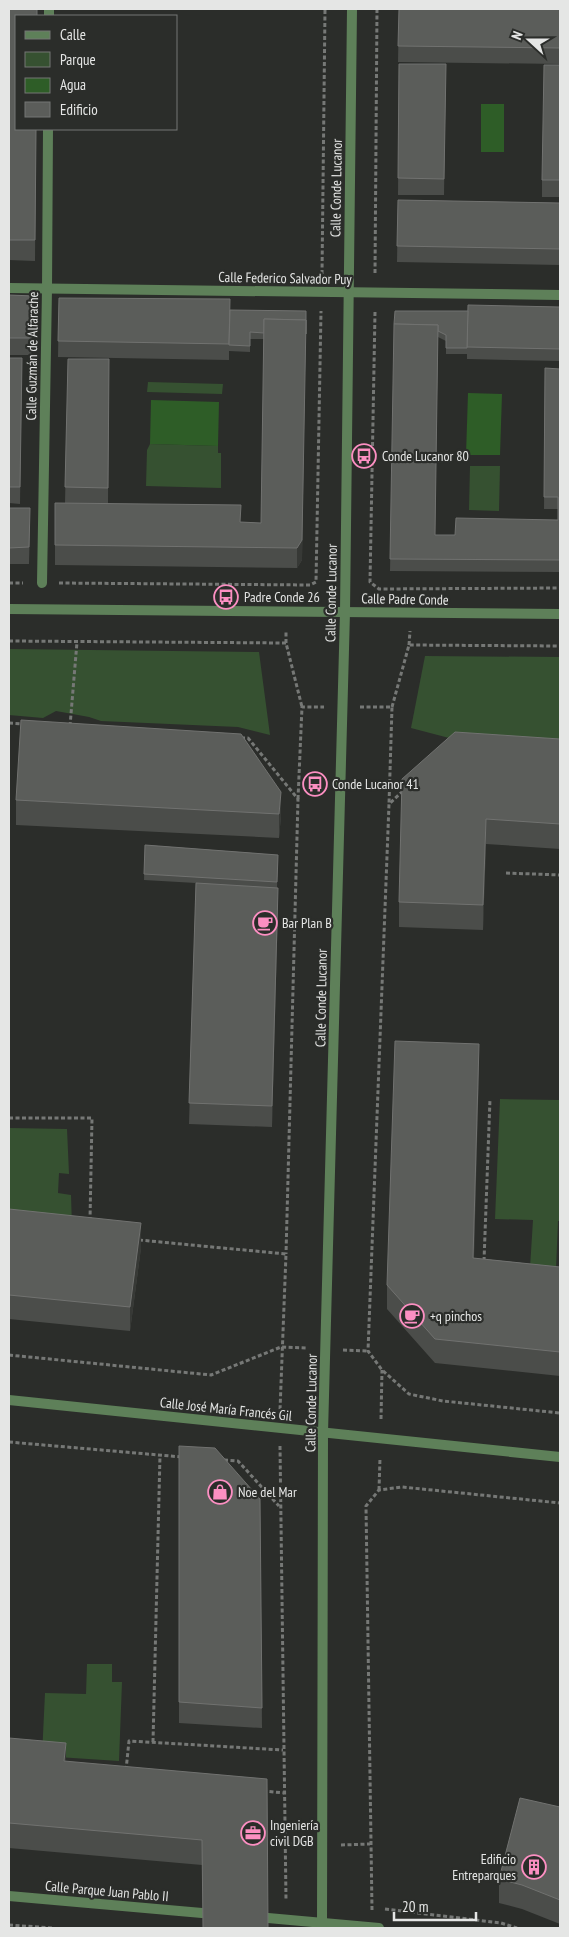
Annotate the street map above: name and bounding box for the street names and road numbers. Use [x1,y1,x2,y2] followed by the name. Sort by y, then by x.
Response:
[326,138,346,237] street label: Calle Conde Lucanor
[218,268,352,288] street label: Calle Federico Salvador Puy
[22,291,42,421] street label: Calle Guzmán de Alfarache
[321,543,341,642] street label: Calle Conde Lucanor
[361,589,449,609] street label: Calle Padre Conde
[311,948,331,1047] street label: Calle Conde Lucanor
[301,1353,321,1452] street label: Calle Conde Lucanor
[159,1393,294,1425] street label: Calle José María Francés Gil
[44,1877,170,1905] street label: Calle Parque Juan Pablo II

